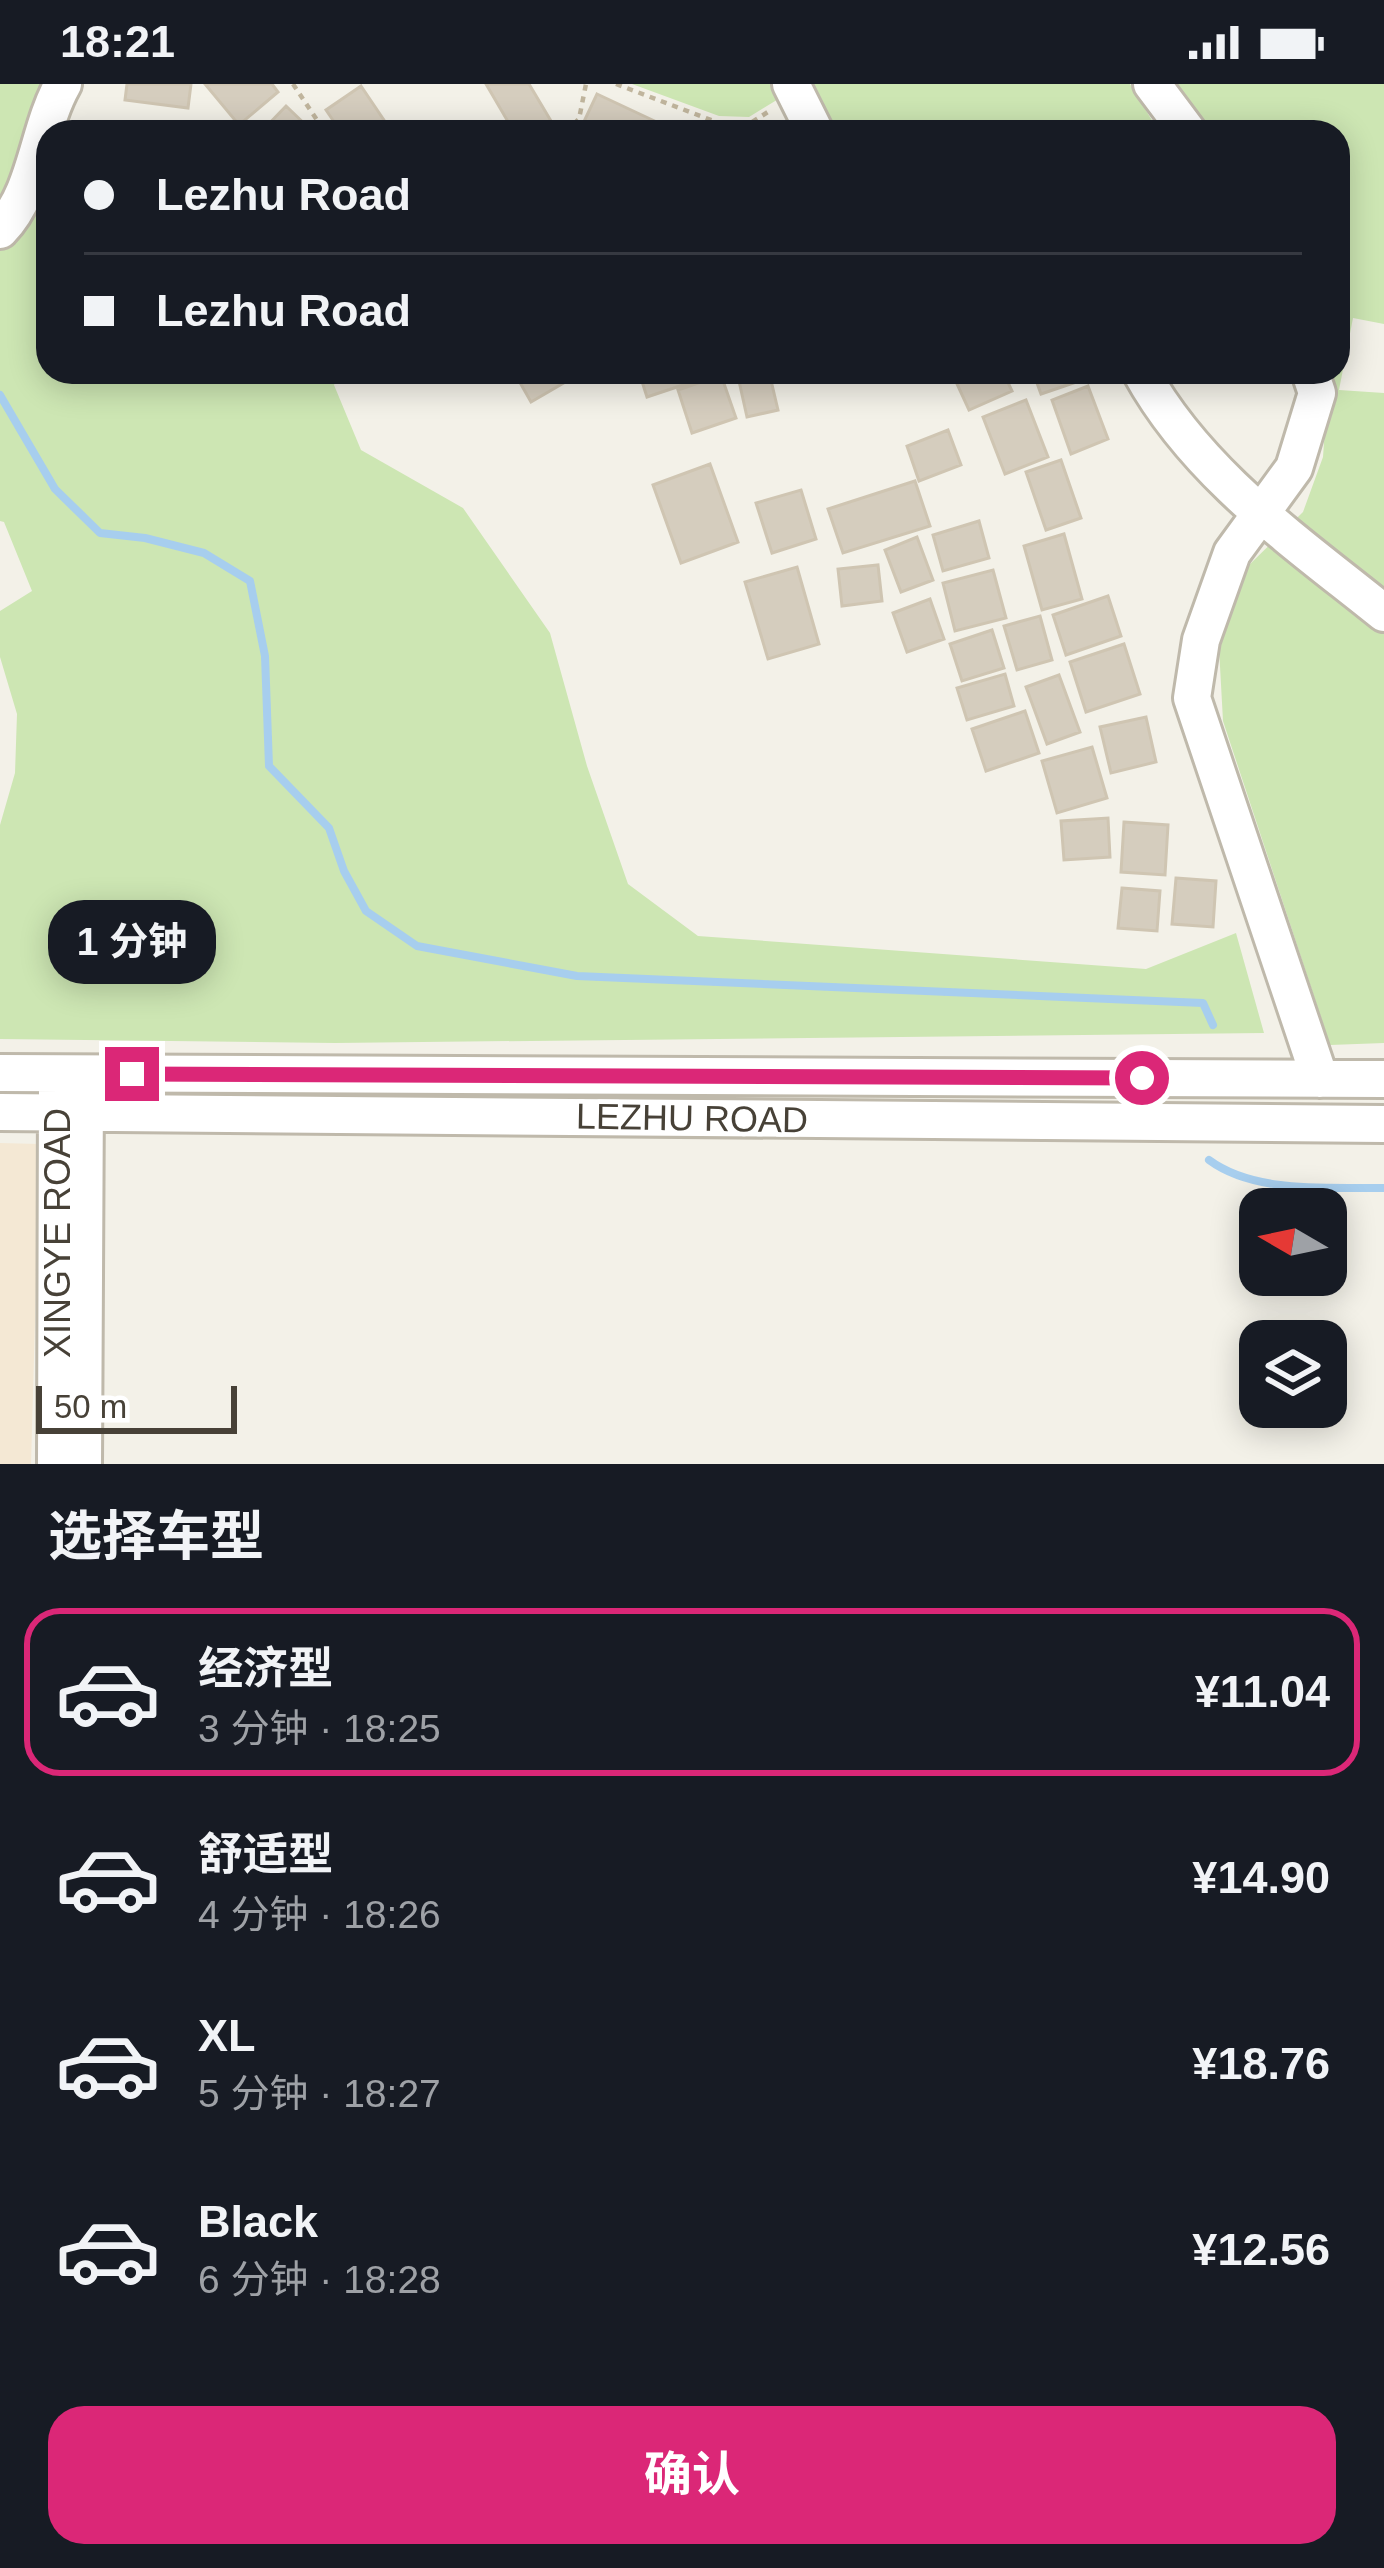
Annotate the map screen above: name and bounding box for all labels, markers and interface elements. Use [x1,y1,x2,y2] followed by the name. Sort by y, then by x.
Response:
[60,16,175,67] text: 18:21
[156,169,411,220] text: Lezhu Road
[156,285,411,336] text: Lezhu Road
[48,900,216,984] callout: 1 分钟
[77,920,187,963] text: 1 分钟
[105,1047,159,1101] route end
[1115,1051,1169,1105] route start
[576,1095,808,1141] street label: LEZHU ROAD
[37,1108,78,1358] street label: XINGYE ROAD
[1239,1188,1347,1296] north arrow
[1239,1188,1347,1428] map controls
[1239,1320,1347,1428] button: layers
[36,1380,237,1433] scale bar
[54,1388,127,1425] text: 50 m
[48,1506,264,1566] text: 选择车型
[54,1638,162,1746] icon: car
[198,1643,333,1694] text: 经济型
[1195,1666,1330,1717] text: ¥11.04
[198,1707,441,1750] text: 3 分钟 · 18:25
[54,1824,162,1932] icon: car
[198,1829,333,1880] text: 舒适型
[1192,1852,1330,1903] text: ¥14.90
[198,1893,441,1936] text: 4 分钟 · 18:26
[54,2010,162,2118] icon: car
[198,2010,256,2061] text: XL
[1192,2038,1330,2089] text: ¥18.76
[198,2072,441,2115] text: 5 分钟 · 18:27
[54,2196,162,2304] icon: car
[198,2196,318,2247] text: Black
[1192,2224,1330,2275] text: ¥12.56
[198,2258,441,2301] text: 6 分钟 · 18:28
[48,2406,1336,2544] button: 确认

